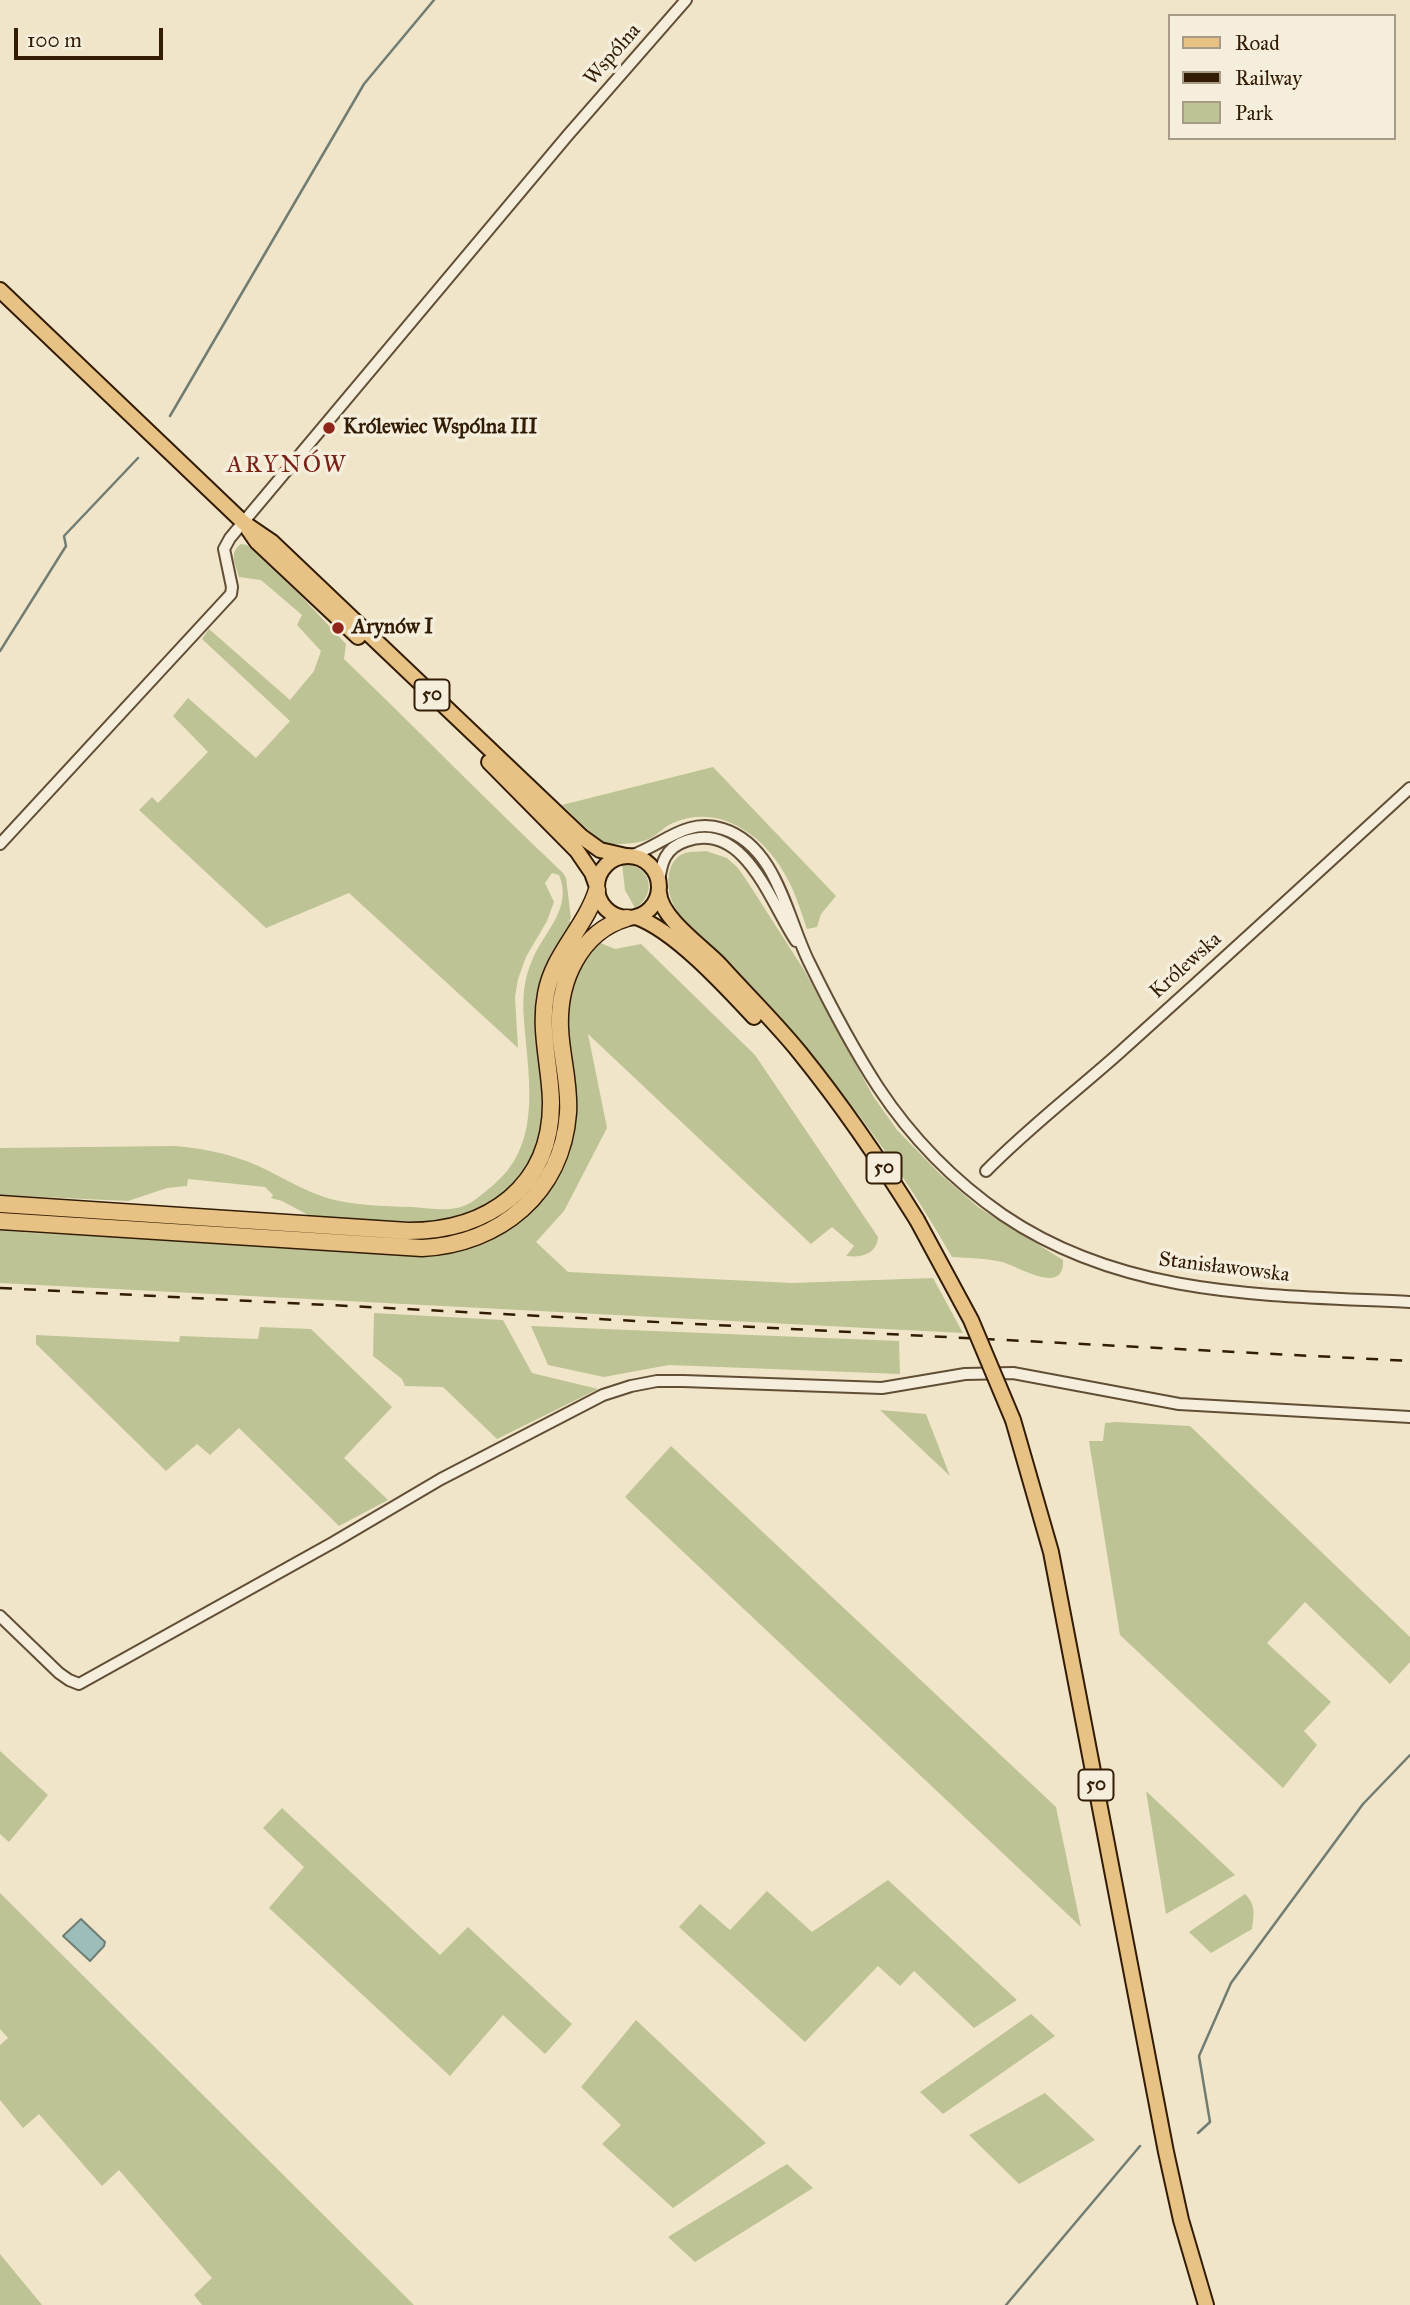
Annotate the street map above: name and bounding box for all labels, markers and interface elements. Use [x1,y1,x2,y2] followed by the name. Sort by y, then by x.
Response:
[18,14,166,58] scale bar
[1168,14,1396,140] legend
[579,19,647,91] street label: Wspólna
[27,27,82,53] text: 100 m
[1235,30,1280,56] text: Road
[1235,65,1302,91] text: Railway
[1235,100,1273,126] text: Park
[343,415,538,441] place label: Królewiec Wspólna III
[321,420,337,436] marker: Królewiec Wspólna III
[227,452,347,480] district label: ARYNÓW
[352,615,433,641] place label: Arynów I
[330,620,346,636] marker: Arynów I
[414,680,450,710] road number: 50
[1145,927,1227,1005] street label: Królewska
[866,1152,902,1184] road number: 50
[1157,1247,1291,1289] street label: Stanisławowska
[1078,1770,1114,1800] road number: 50

